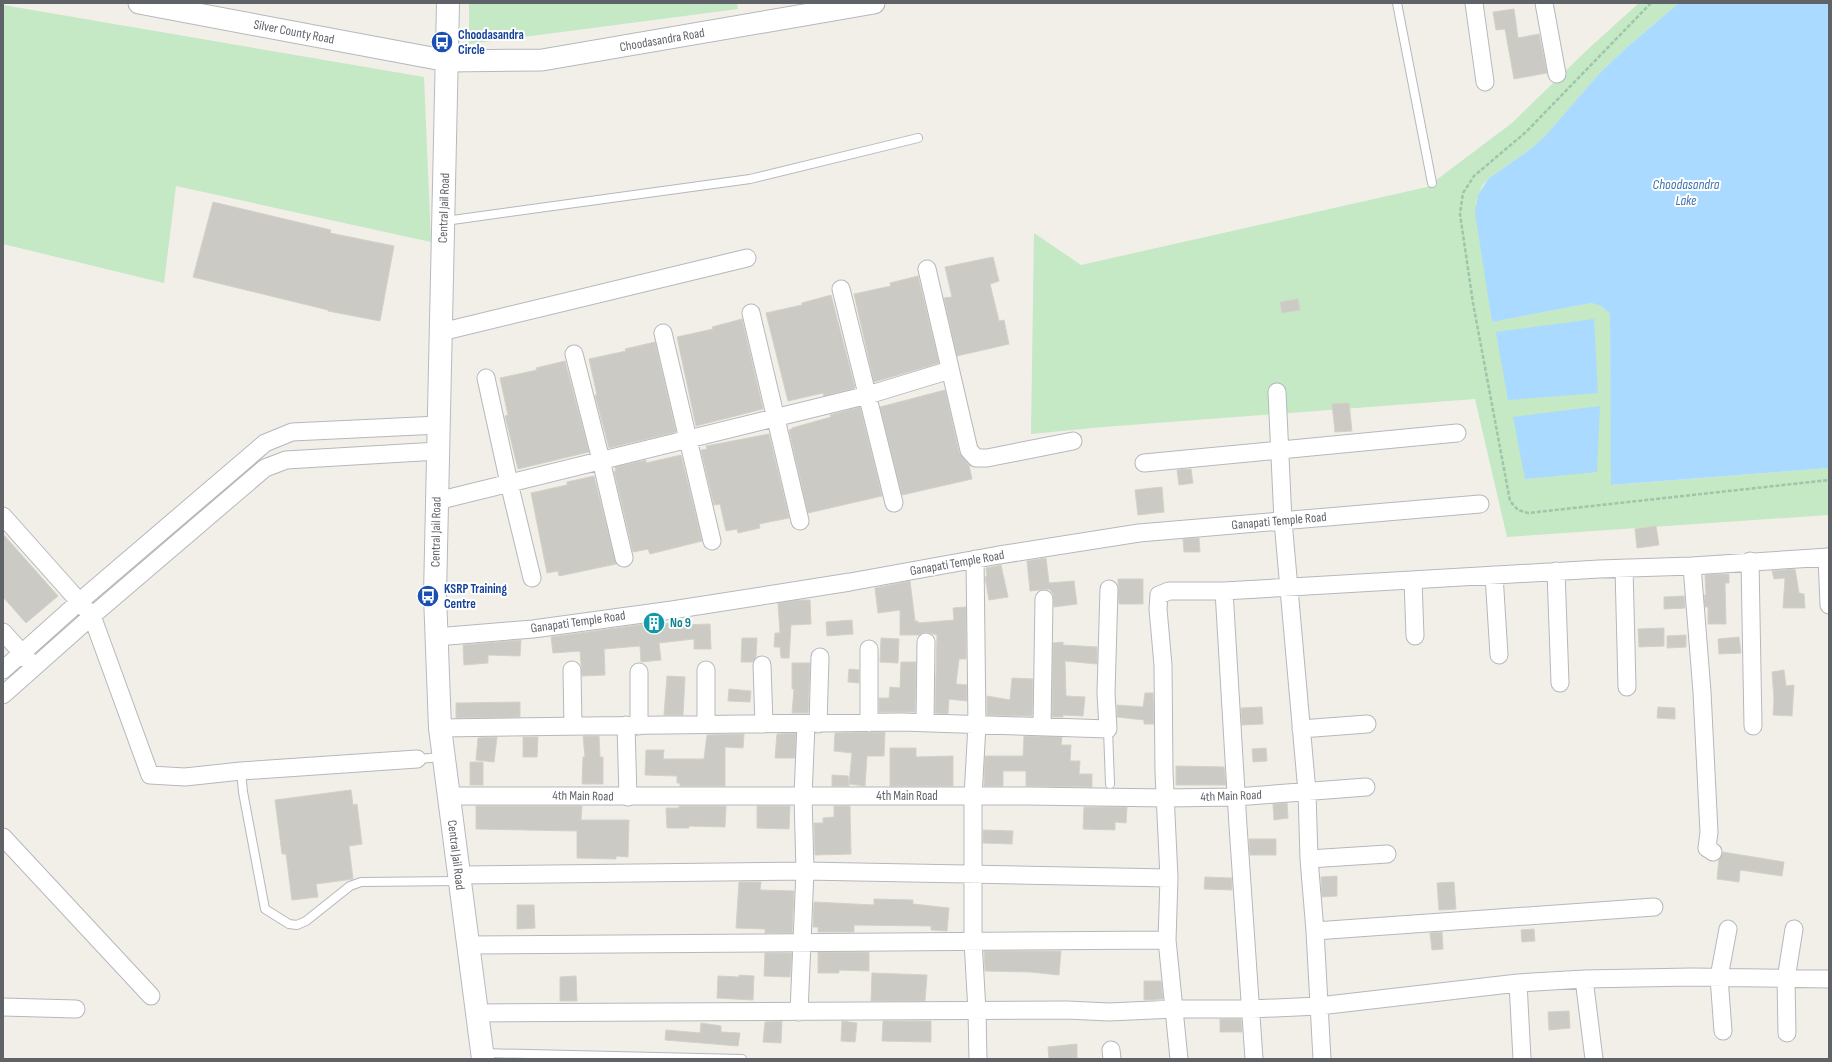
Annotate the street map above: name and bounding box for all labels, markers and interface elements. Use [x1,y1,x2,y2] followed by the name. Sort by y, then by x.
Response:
[252,16,336,48] street label: Silver County Road
[618,25,706,55] street label: Choodasandra Road
[458,27,524,58] place label: Choodasandra Circle
[429,29,455,55] bus stop icon: Choodasandra Circle
[435,173,453,243] street label: Central Jail Road
[1653,176,1720,209] water label: Choodasandra Lake
[427,497,445,567] street label: Central Jail Road
[1231,509,1327,533] street label: Ganapati Temple Road
[909,547,1005,579] street label: Ganapati Temple Road
[444,581,507,612] place label: KSRP Training Centre
[415,583,441,609] bus stop icon: KSRP Training Centre
[530,607,626,637] street label: Ganapati Temple Road
[641,610,667,636] building icon: No 9
[670,615,691,631] place label: No 9
[552,787,614,805] street label: 4th Main Road
[1200,787,1262,805] street label: 4th Main Road
[876,788,938,804] street label: 4th Main Road
[444,819,468,891] street label: Central Jail Road

